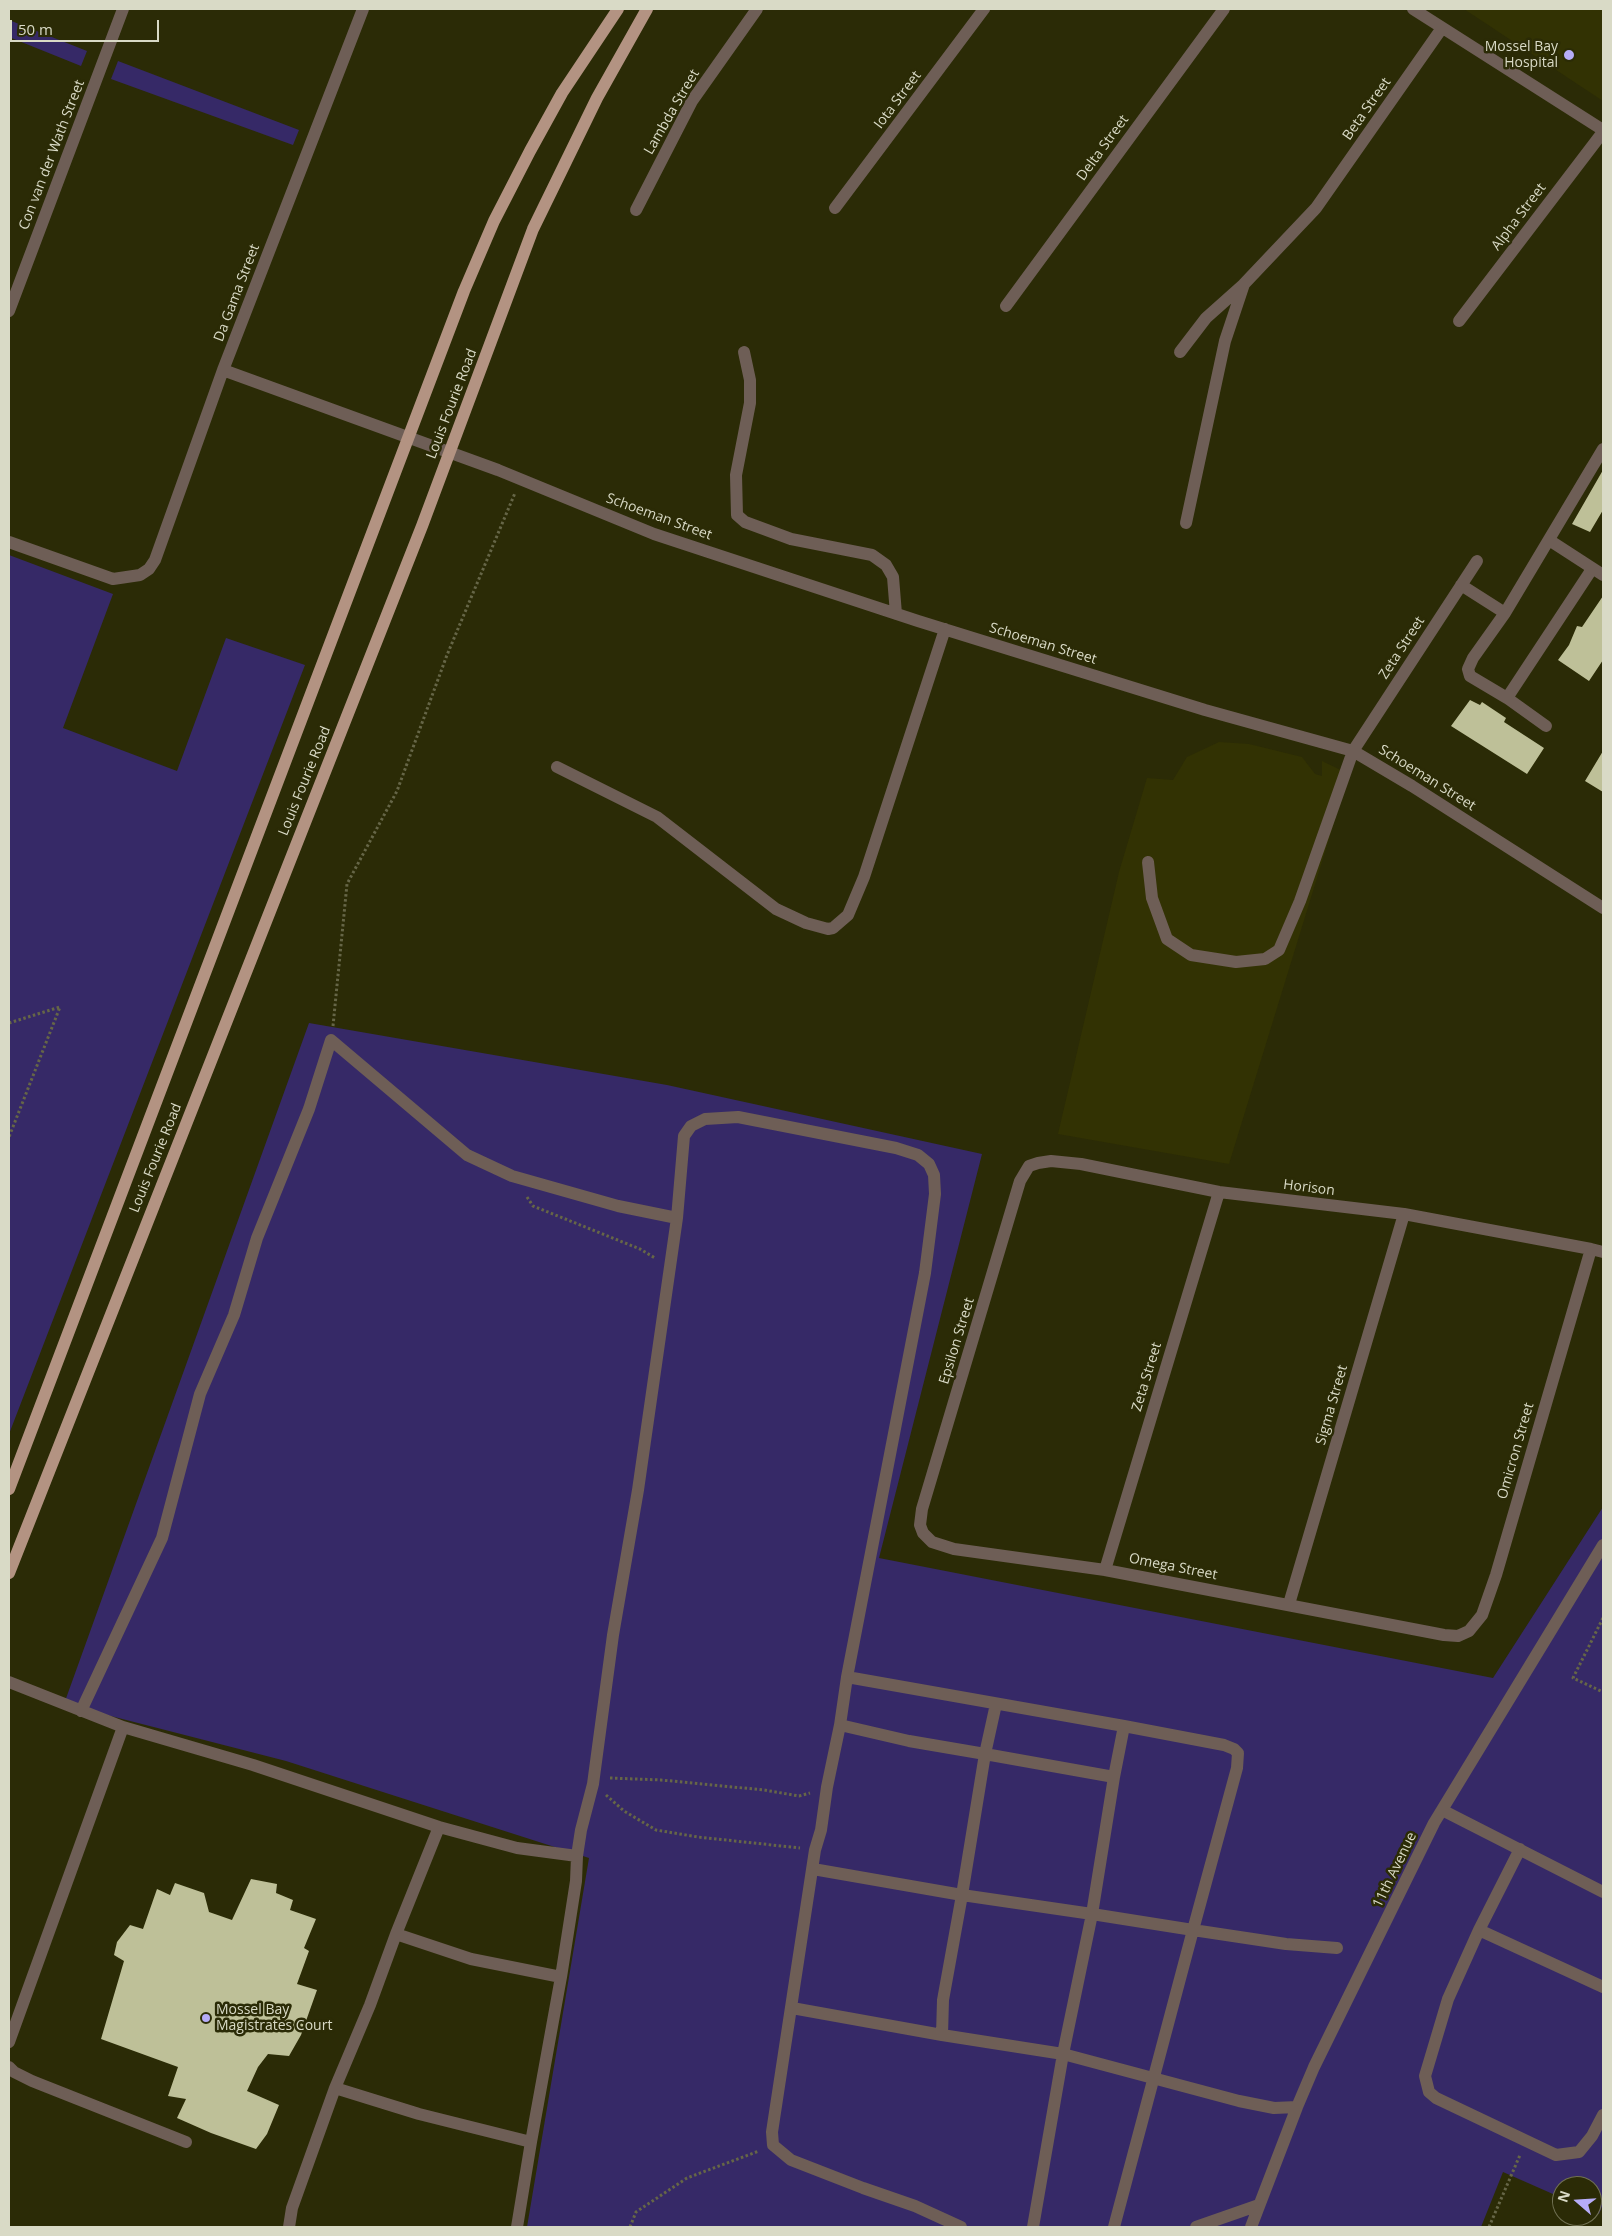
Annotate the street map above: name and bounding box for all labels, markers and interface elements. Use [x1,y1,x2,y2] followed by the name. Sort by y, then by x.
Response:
[12,10,161,42] scale bar
[18,19,53,39] text: 50 m
[1485,39,1558,72] place label: Mossel Bay Hospital
[1562,48,1576,62] marker: Mossel Bay Hospital
[641,66,703,158] street label: Lambda Street
[871,68,925,132] street label: Iota Street
[1339,75,1395,143] street label: Beta Street
[16,78,88,232] street label: Con van der Wath Street
[1074,112,1132,184] street label: Delta Street
[1488,180,1550,254] street label: Alpha Street
[211,242,263,344] street label: Da Gama Street
[423,347,481,461] street label: Louis Fourie Road
[604,490,714,544] street label: Schoeman Street
[1376,613,1428,683] street label: Zeta Street
[987,620,1099,668] street label: Schoeman Street
[275,724,335,838] street label: Louis Fourie Road
[1375,741,1479,815] street label: Schoeman Street
[126,1101,186,1215] street label: Louis Fourie Road
[1282,1177,1336,1199] street label: Horison
[936,1296,978,1386] street label: Epsilon Street
[1129,1340,1165,1414] street label: Zeta Street
[1313,1363,1351,1447] street label: Sigma Street
[1494,1401,1538,1501] street label: Omicron Street
[1127,1550,1219,1584] street label: Omega Street
[1369,1829,1421,1911] street label: 11th Avenue
[216,2002,332,2034] place label: Mossel Bay Magistrates Court
[200,2012,212,2024] marker: Mossel Bay Magistrates Court
[1552,2176,1602,2226] north arrow
[1552,2188,1574,2205] text: N

